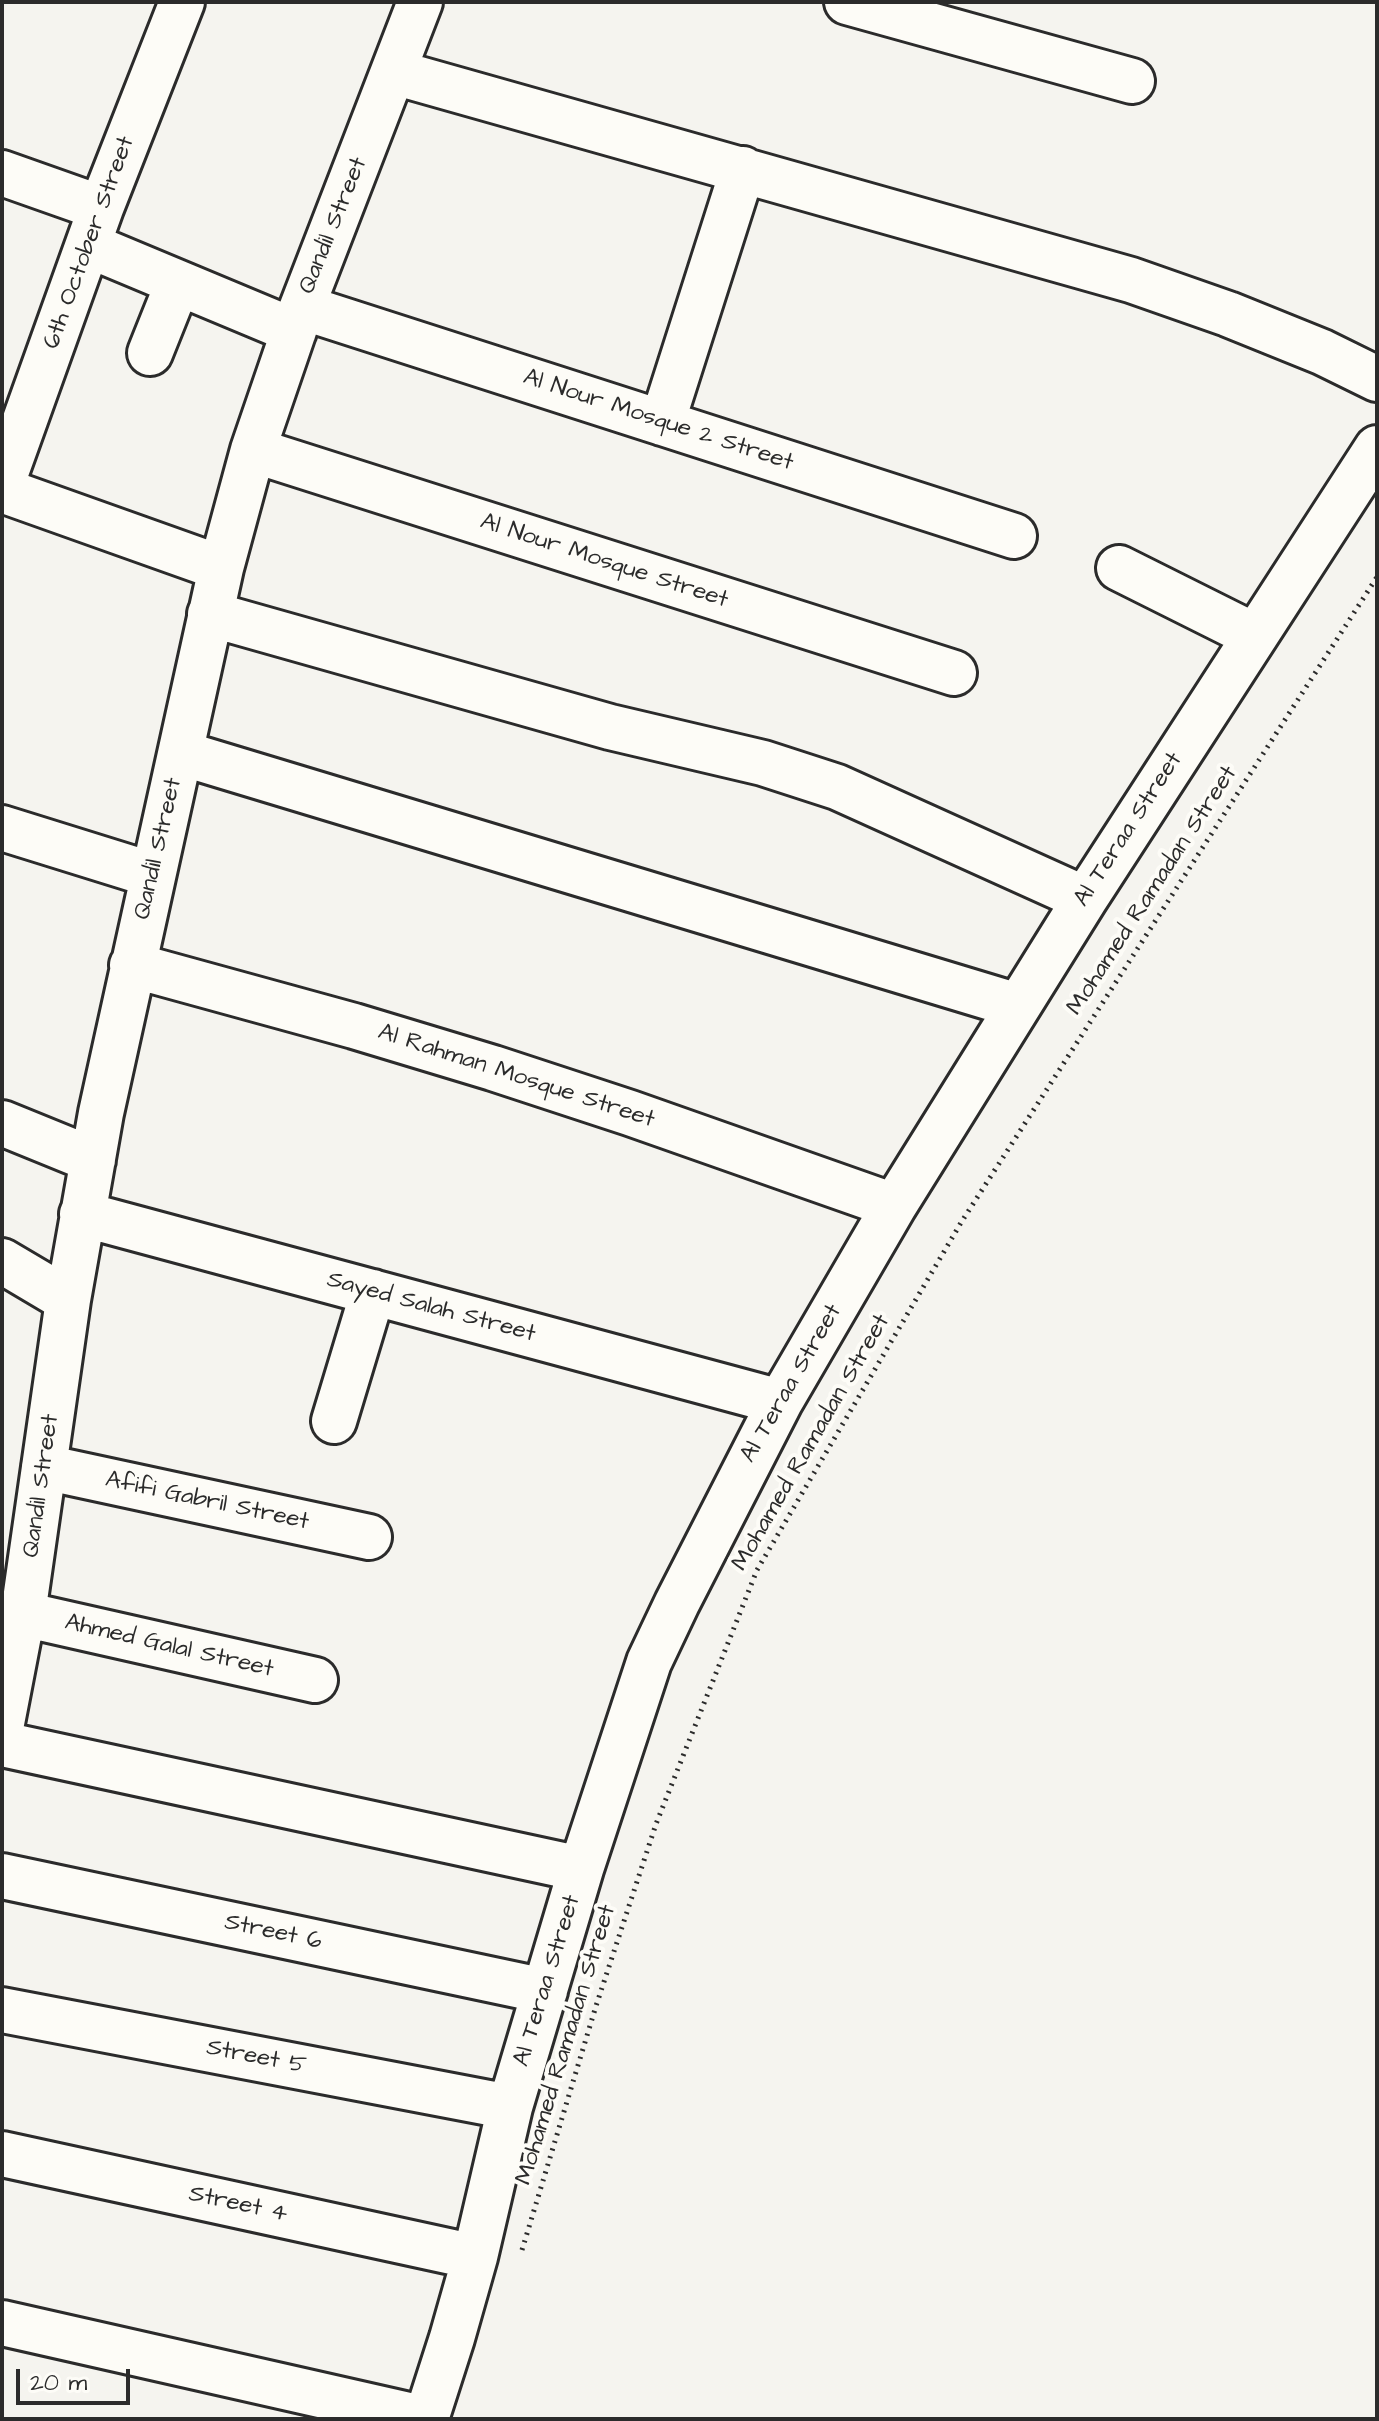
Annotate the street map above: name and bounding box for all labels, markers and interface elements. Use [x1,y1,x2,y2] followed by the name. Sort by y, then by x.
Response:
[38,133,142,353] street label: 6th October Street
[294,154,374,298] street label: Qandil Street
[519,364,797,478] street label: Al Nour Mosque 2 Street
[476,508,732,616] street label: Al Nour Mosque Street
[1068,748,1190,912] street label: Al Teraa Street
[1062,761,1244,1021] street label: Mohamed Ramadan Street
[129,775,189,923] street label: Qandil Street
[374,1019,658,1135] street label: Al Rahman Mosque Street
[324,1266,538,1350] street label: Sayed Salah Street
[735,1300,849,1468] street label: Al Teraa Street
[727,1310,897,1576] street label: Mohamed Ramadan Street
[18,1412,66,1560] street label: Qandil Street
[103,1466,311,1538] street label: Afifi Gabril Street
[62,1609,276,1685] street label: Ahmed Galal Street
[508,1892,588,2070] street label: Al Teraa Street
[511,1901,623,2189] street label: Mohamed Ramadan Street
[222,1909,324,1957] street label: Street 6
[204,2034,308,2082] street label: Street 5
[186,2181,290,2229] street label: Street 4
[20,2353,134,2403] scale bar
[30,2366,87,2400] text: 20 m

